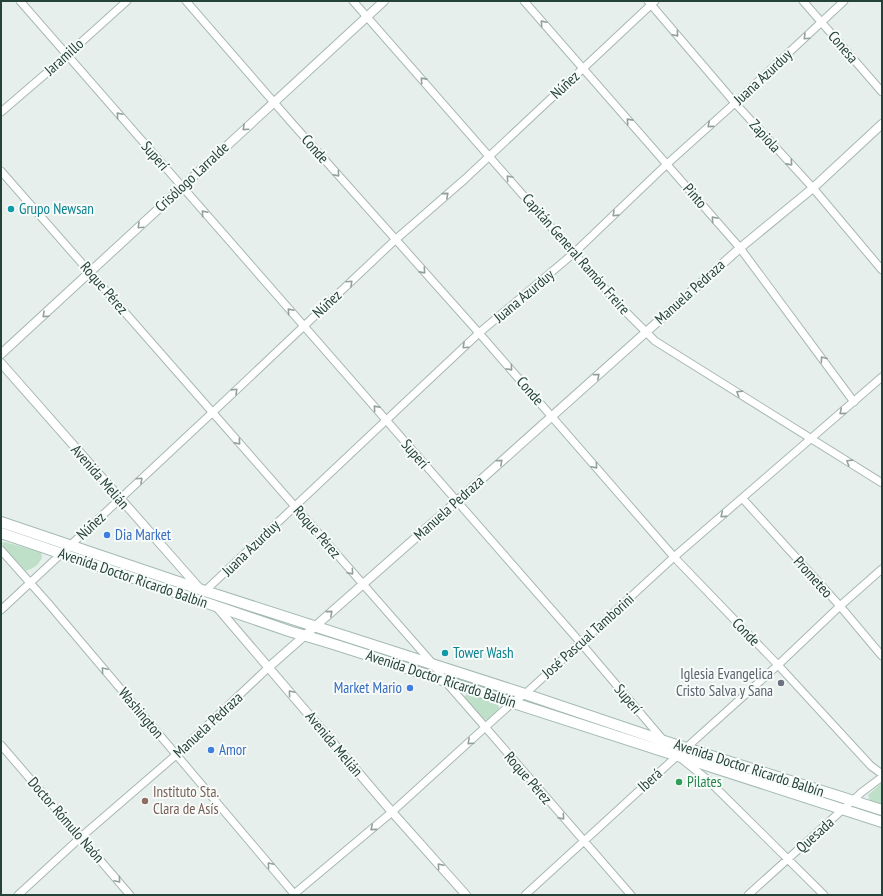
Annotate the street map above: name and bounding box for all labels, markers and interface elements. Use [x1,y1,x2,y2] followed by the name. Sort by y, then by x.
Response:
[540,20,547,28] one-way arrow
[824,27,863,67] street label: Conesa
[672,30,679,37] one-way arrow
[803,32,811,40] one-way arrow
[39,34,87,80] street label: Jaramillo
[729,45,796,109] street label: Juana Azurduy
[546,67,583,103] street label: Núñez
[420,78,427,85] one-way arrow
[116,112,123,120] one-way arrow
[746,115,785,156] street label: Zapiola
[626,118,633,126] one-way arrow
[707,121,715,128] one-way arrow
[243,124,250,131] one-way arrow
[298,130,333,167] street label: Conde
[137,137,174,175] street label: Superí
[151,138,233,216] street label: Crisólogo Larralde
[785,158,793,166] one-way arrow
[332,169,340,177] one-way arrow
[506,175,513,183] one-way arrow
[679,179,711,212] street label: Pinto
[518,189,634,318] street label: Capitán General Ramón Freire
[441,193,449,200] one-way arrow
[19,199,94,218] place label: Grupo Newsan
[6,204,16,214] marker: Grupo Newsan
[612,209,620,217] one-way arrow
[202,210,209,218] one-way arrow
[712,216,719,223] one-way arrow
[137,222,145,229] one-way arrow
[651,255,729,328] street label: Manuela Pedraza
[76,257,132,318] street label: Roque Pérez
[489,265,558,327] street label: Juana Azurduy
[419,266,426,274] one-way arrow
[345,280,353,288] one-way arrow
[308,286,345,322] street label: Núñez
[288,308,295,315] one-way arrow
[42,310,49,317] one-way arrow
[462,342,470,349] one-way arrow
[820,357,827,364] one-way arrow
[505,363,512,371] one-way arrow
[513,372,548,409] street label: Conde
[593,373,600,380] one-way arrow
[230,389,238,396] one-way arrow
[736,390,743,398] one-way arrow
[373,406,380,413] one-way arrow
[840,407,847,414] one-way arrow
[397,435,434,473] street label: Superí
[234,437,241,445] one-way arrow
[67,441,134,513] street label: Avenida Melián
[496,460,503,467] one-way arrow
[846,460,853,467] one-way arrow
[590,461,598,469] one-way arrow
[410,471,488,544] street label: Manuela Pedraza
[135,477,143,485] one-way arrow
[289,501,345,562] street label: Roque Pérez
[72,508,109,544] street label: Núñez
[720,511,728,518] one-way arrow
[217,515,284,581] street label: Juana Azurduy
[115,525,171,544] place label: Dia Market
[102,530,112,540] marker: Dia Market
[56,543,210,612] street label: Avenida Doctor Ricardo Balbín
[790,552,837,601] street label: Prometeo
[347,567,354,574] one-way arrow
[537,589,638,683] street label: José Pascual Tamborini
[325,611,332,618] one-way arrow
[728,613,764,650] street label: Conde
[453,643,514,662] place label: Tower Wash
[364,645,519,712] street label: Avenida Doctor Ricardo Balbín
[440,648,450,658] marker: Tower Wash
[676,664,773,700] place label: Iglesia Evangelica Cristo Salva y Sana
[102,667,109,675] one-way arrow
[334,678,402,697] place label: Market Mario
[776,678,786,688] marker: Iglesia Evangelica Cristo Salva y Sana
[610,680,647,718] street label: Superí
[115,683,168,742] street label: Washington
[405,683,415,693] marker: Market Mario
[169,688,246,762] street label: Manuela Pedraza
[289,690,296,698] one-way arrow
[302,707,367,780] street label: Avenida Melián
[672,734,827,801] street label: Avenida Doctor Ricardo Balbín
[467,738,475,745] one-way arrow
[219,740,247,759] place label: Amor
[206,745,216,755] marker: Amor
[500,747,556,808] street label: Roque Pérez
[634,764,666,795] street label: Iberá
[687,772,722,791] place label: Pilates
[24,773,109,866] street label: Doctor Rómulo Naón
[674,777,684,787] marker: Pilates
[153,782,219,818] place label: Instituto Sta. Clara de Asís
[140,796,150,806] marker: Instituto Sta. Clara de Asís
[557,812,564,819] one-way arrow
[792,813,838,857] street label: Quesada
[370,824,377,831] one-way arrow
[267,863,274,870] one-way arrow
[437,863,445,871] one-way arrow
[113,876,120,883] one-way arrow

